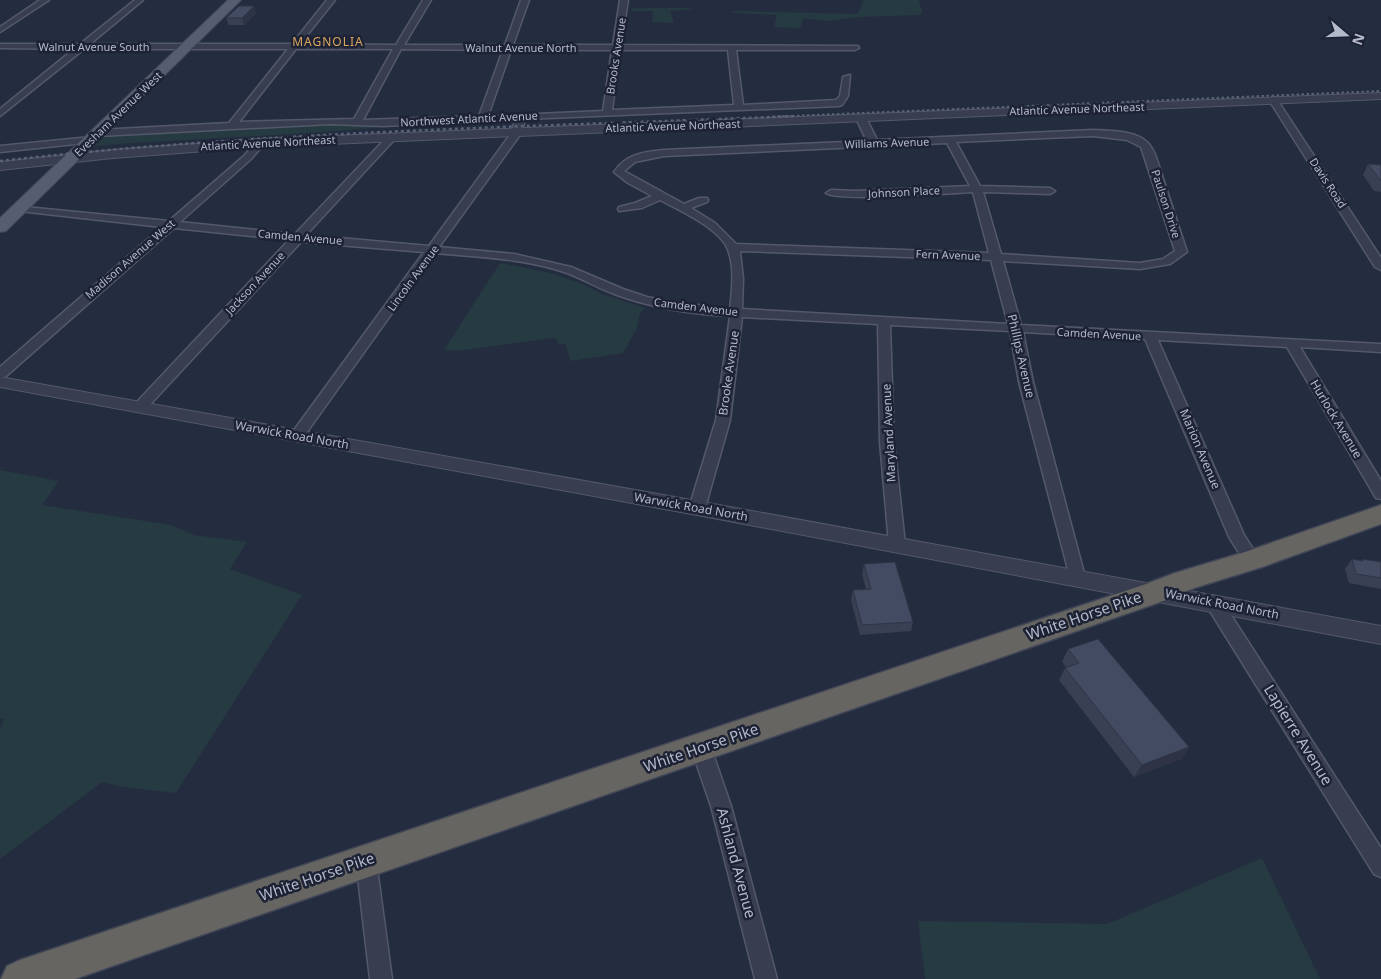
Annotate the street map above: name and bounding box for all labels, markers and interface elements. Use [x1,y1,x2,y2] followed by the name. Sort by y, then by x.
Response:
[1321,10,1371,60] north arrow
[602,17,629,95] street label: Brooks Avenue
[1348,31,1370,48] text: N
[292,33,364,50] district label: MAGNOLIA
[38,39,150,54] street label: Walnut Avenue South
[465,40,577,55] street label: Walnut Avenue North
[71,68,165,159] street label: Evesham Avenue West
[1009,99,1145,118] street label: Atlantic Avenue Northeast
[400,107,538,130] street label: Northwest Atlantic Avenue
[605,116,741,135] street label: Atlantic Avenue Northeast
[200,131,336,154] street label: Atlantic Avenue Northeast
[844,134,930,151] street label: Williams Avenue
[1307,155,1350,211] street label: Davis Road
[1148,168,1185,240] street label: Paulson Drive
[867,182,940,201] street label: Johnson Place
[82,215,178,302] street label: Madison Avenue West
[257,225,343,248] street label: Camden Avenue
[383,242,442,314] street label: Lincoln Avenue
[915,246,981,263] street label: Fern Avenue
[221,248,288,318] street label: Jackson Avenue
[653,294,739,319] street label: Camden Avenue
[1004,312,1039,400] street label: Phillips Avenue
[1056,324,1142,343] street label: Camden Avenue
[714,329,743,416] street label: Brooke Avenue
[1306,376,1367,461] street label: Hurlock Avenue
[877,383,900,483] street label: Maryland Avenue
[1176,406,1225,492] street label: Marion Avenue
[234,416,350,453] street label: Warwick Road North
[633,488,749,525] street label: Warwick Road North
[1164,584,1280,623] street label: Warwick Road North
[1024,586,1144,644] street label: White Horse Pike
[1260,680,1338,789] street label: Lapierre Avenue
[641,718,761,776] street label: White Horse Pike
[713,805,761,920] street label: Ashland Avenue
[257,847,377,905] street label: White Horse Pike

